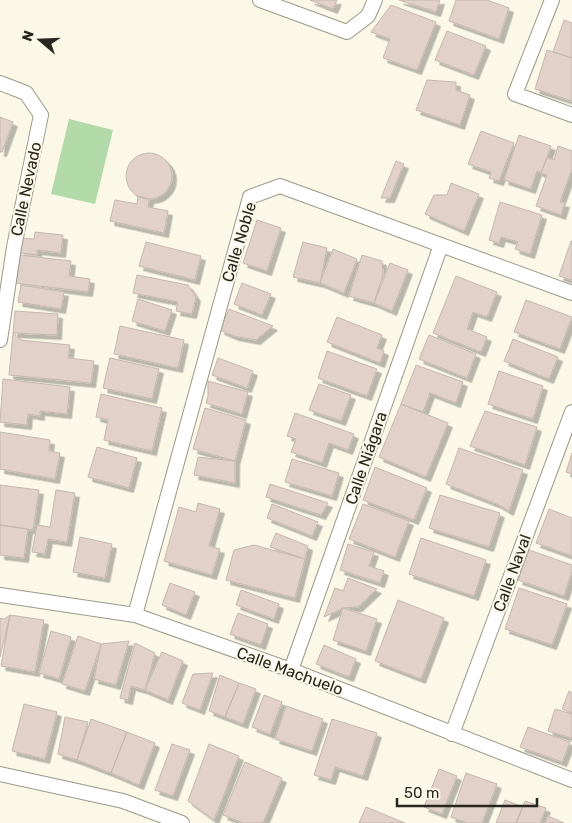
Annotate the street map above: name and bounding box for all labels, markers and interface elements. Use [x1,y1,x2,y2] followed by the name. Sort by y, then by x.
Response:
[15,15,65,65] north arrow
[19,28,38,43] text: N
[7,140,45,238] street label: Calle Nevado
[218,200,260,284] street label: Calle Noble
[341,409,391,507] street label: Calle Niágara
[489,532,535,614] street label: Calle Naval
[234,643,346,699] street label: Calle Machuelo
[397,776,537,808] scale bar
[404,784,439,802] text: 50 m

